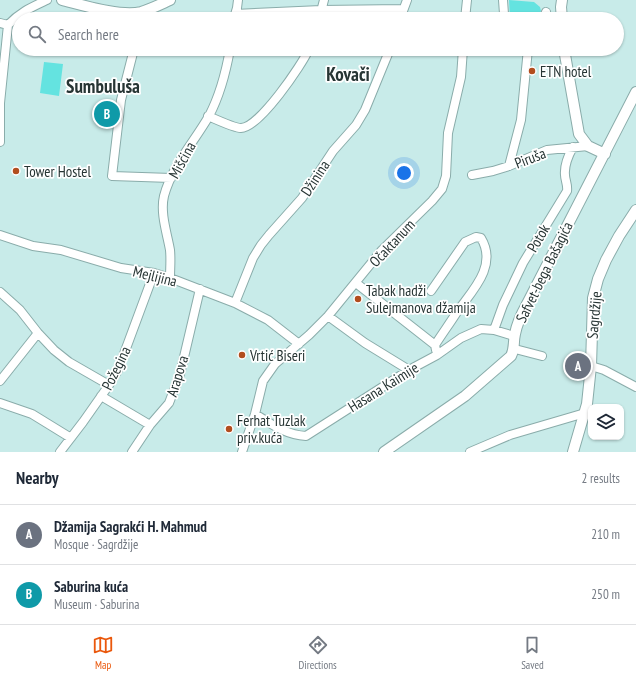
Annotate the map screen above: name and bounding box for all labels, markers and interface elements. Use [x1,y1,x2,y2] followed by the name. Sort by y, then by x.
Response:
[12,12,624,56] search box
[26,23,48,45] icon: search
[58,25,119,44] text: Search here
[326,62,370,86] district label: Kovači
[540,62,592,81] place label: ETN hotel
[527,66,537,76] marker: ETN hotel
[66,74,140,98] district label: Sumbuluša
[94,99,120,129] pin: B
[164,138,200,182] street label: Mišćina
[512,143,548,173] street label: Piruša
[296,157,334,199] street label: Džinina
[24,162,91,181] place label: Tower Hostel
[394,163,414,183] your location
[11,166,21,176] marker: Tower Hostel
[365,215,419,271] street label: Očaktanum
[511,218,577,326] street label: Safvet-bega Bašagića
[522,220,554,255] street label: Potok
[131,261,179,291] street label: Mejlijina
[366,281,476,317] place label: Tabak hadži Sulejmanova džamija
[582,290,606,340] street label: Sagrdžije
[353,294,363,304] marker: Tabak hadži Sulejmanova džamija
[97,343,135,393] street label: Požegina
[249,346,305,365] place label: Vrtić Biseri
[237,350,247,360] marker: Vrtić Biseri
[565,351,591,381] pin: A
[162,353,192,399] street label: Arapova
[344,358,422,416] street label: Hasana Kaimije
[588,404,624,440] map controls
[588,404,624,440] button: layers
[237,411,306,447] place label: Ferhat Tuzlak priv.kuća
[224,424,234,434] marker: Ferhat Tuzlak priv.kuća
[16,467,59,489] text: Nearby
[581,470,620,487] text: 2 results
[54,517,207,536] text: Džamija Sagrakći H. Mahmud
[26,526,32,543] text: A
[591,526,620,543] text: 210 m
[54,536,138,553] text: Mosque · Sagrdžije
[54,577,128,596] text: Saburina kuća
[26,586,32,603] text: B
[591,586,620,603] text: 250 m
[54,596,139,613] text: Museum · Saburina
[92,634,114,672] tab: Map
[299,634,337,672] tab: Directions
[521,634,544,672] tab: Saved

